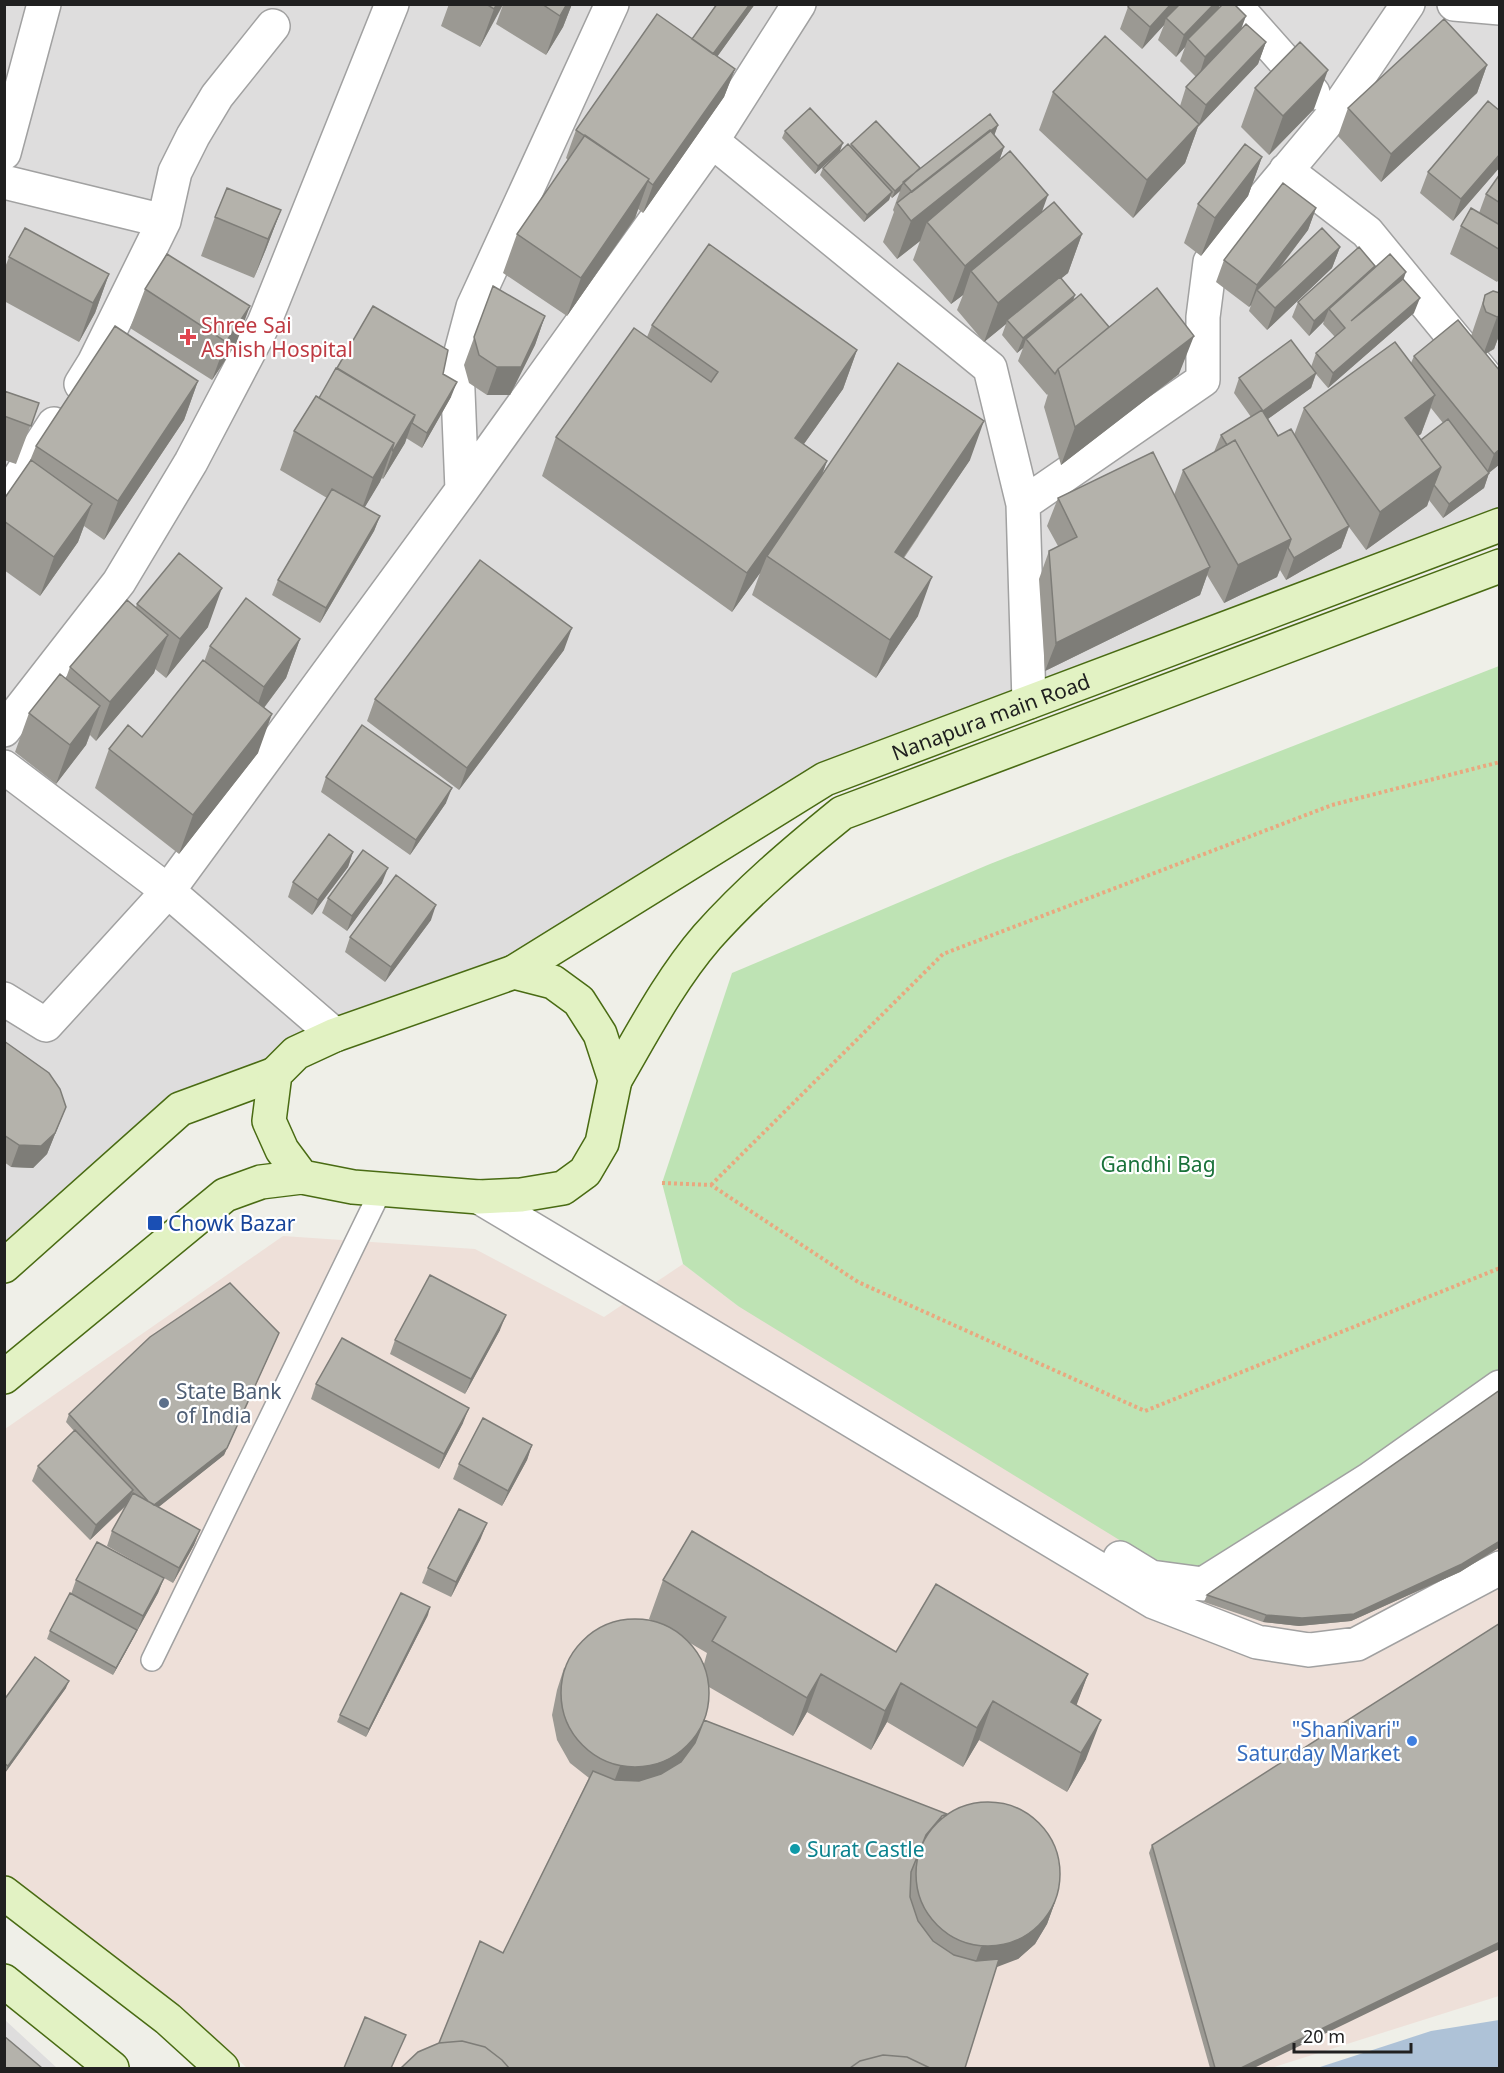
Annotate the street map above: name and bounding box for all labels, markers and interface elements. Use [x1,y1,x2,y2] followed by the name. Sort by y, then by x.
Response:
[201,311,353,363] place label: Shree Sai Ashish Hospital
[179,328,197,346] marker: Shree Sai Ashish Hospital
[888,667,1094,767] street label: Nanapura main Road
[1100,1150,1216,1178] park label: Gandhi Bag
[168,1209,296,1237] place label: Chowk Bazar
[146,1214,164,1232] marker: Chowk Bazar
[176,1377,282,1429] place label: State Bank of India
[157,1396,171,1410] marker: State Bank of India
[1237,1715,1400,1767] place label: "Shanivari" Saturday Market
[1405,1734,1419,1748] marker: "Shanivari" Saturday Market
[807,1835,925,1863] place label: Surat Castle
[788,1842,802,1856] marker: Surat Castle
[1294,2016,1411,2054] scale bar
[1303,2024,1345,2048] text: 20 m

